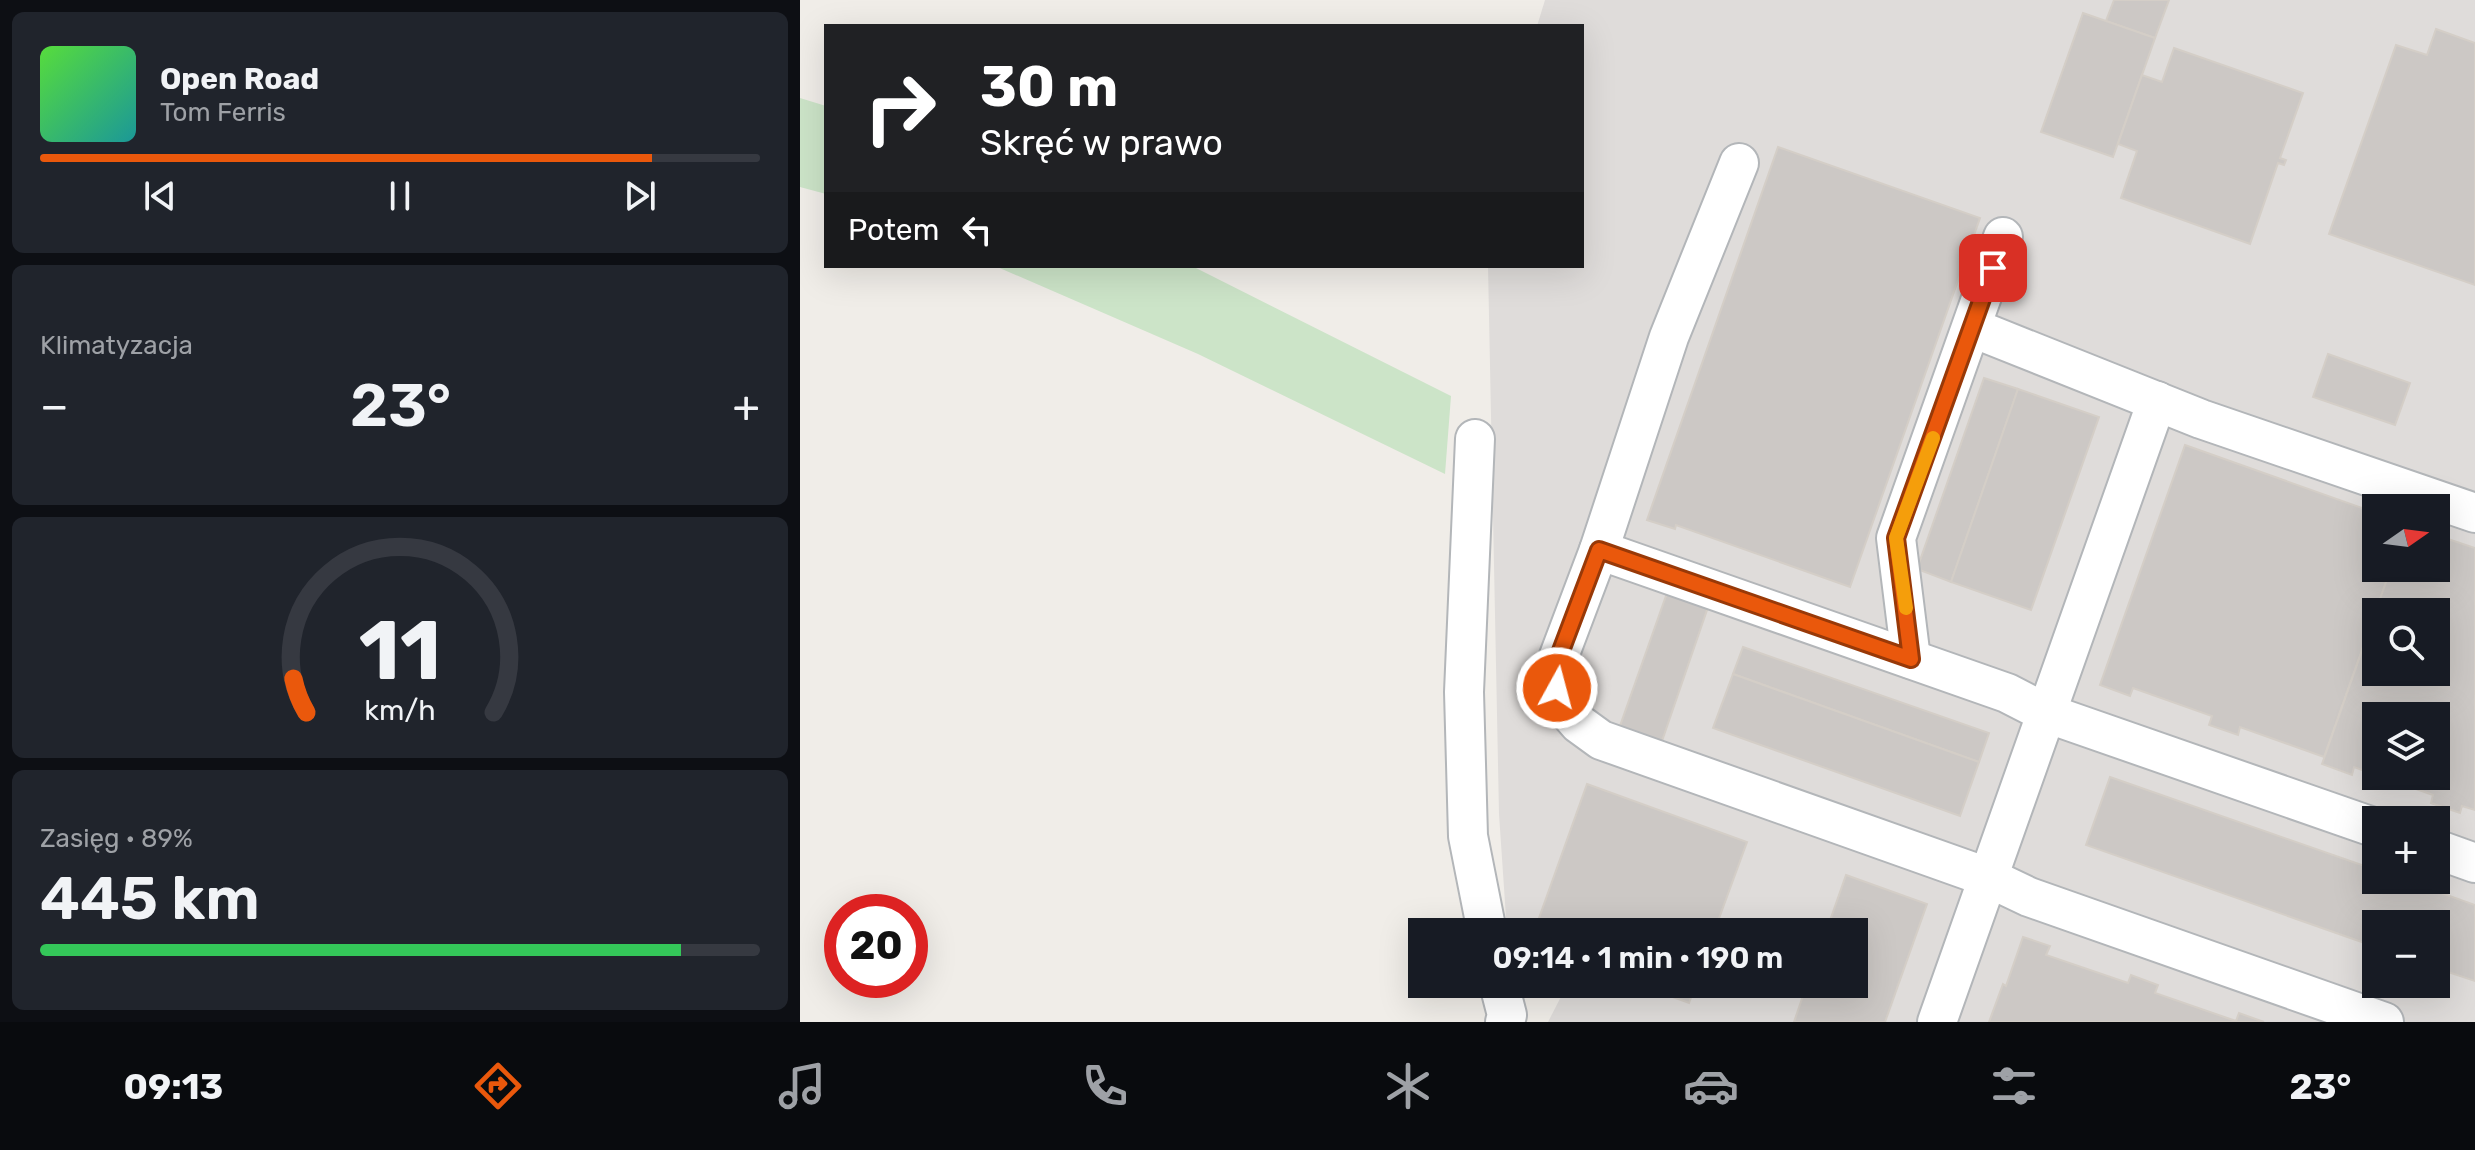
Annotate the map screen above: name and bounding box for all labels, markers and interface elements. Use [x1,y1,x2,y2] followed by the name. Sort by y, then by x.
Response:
[980,54,1118,120] text: 30 m
[848,56,952,160] icon: right
[160,61,319,97] text: Open Road
[160,97,286,128] text: Tom Ferris
[980,121,1223,164] text: Skręć w prawo
[138,174,182,218] icon: previous
[378,174,422,218] icon: pause
[618,174,662,218] icon: next
[955,208,999,252] icon: left
[848,212,939,248] text: Potem
[1959,234,2027,302] pin
[1971,246,2015,290] icon: arrive
[40,330,193,361] text: Klimatyzacja
[350,370,451,441] text: 23°
[40,380,69,432] text: −
[733,380,760,432] text: +
[2362,494,2450,582] north arrow
[2362,494,2450,998] map controls
[2362,598,2450,686] button: search
[359,601,441,700] text: 11
[1515,646,1599,730] position arrow
[364,693,436,727] text: km/h
[2362,702,2450,790] button: layers
[2362,806,2450,894] button: +
[40,823,193,854] text: Zasięg · 89%
[40,863,260,934] text: 445 km
[824,894,928,998] speed limit sign: 20
[2362,910,2450,998] button: −
[1493,940,1783,976] text: 09:14 · 1 min · 190 m
[470,1058,526,1114] icon: directions
[774,1058,830,1114] icon: music
[1077,1058,1133,1114] icon: phone
[1380,1058,1436,1114] icon: climate
[1683,1058,1739,1114] icon: car
[1986,1058,2042,1114] icon: filters
[124,1065,223,1108] text: 09:13
[2289,1065,2351,1108] text: 23°

